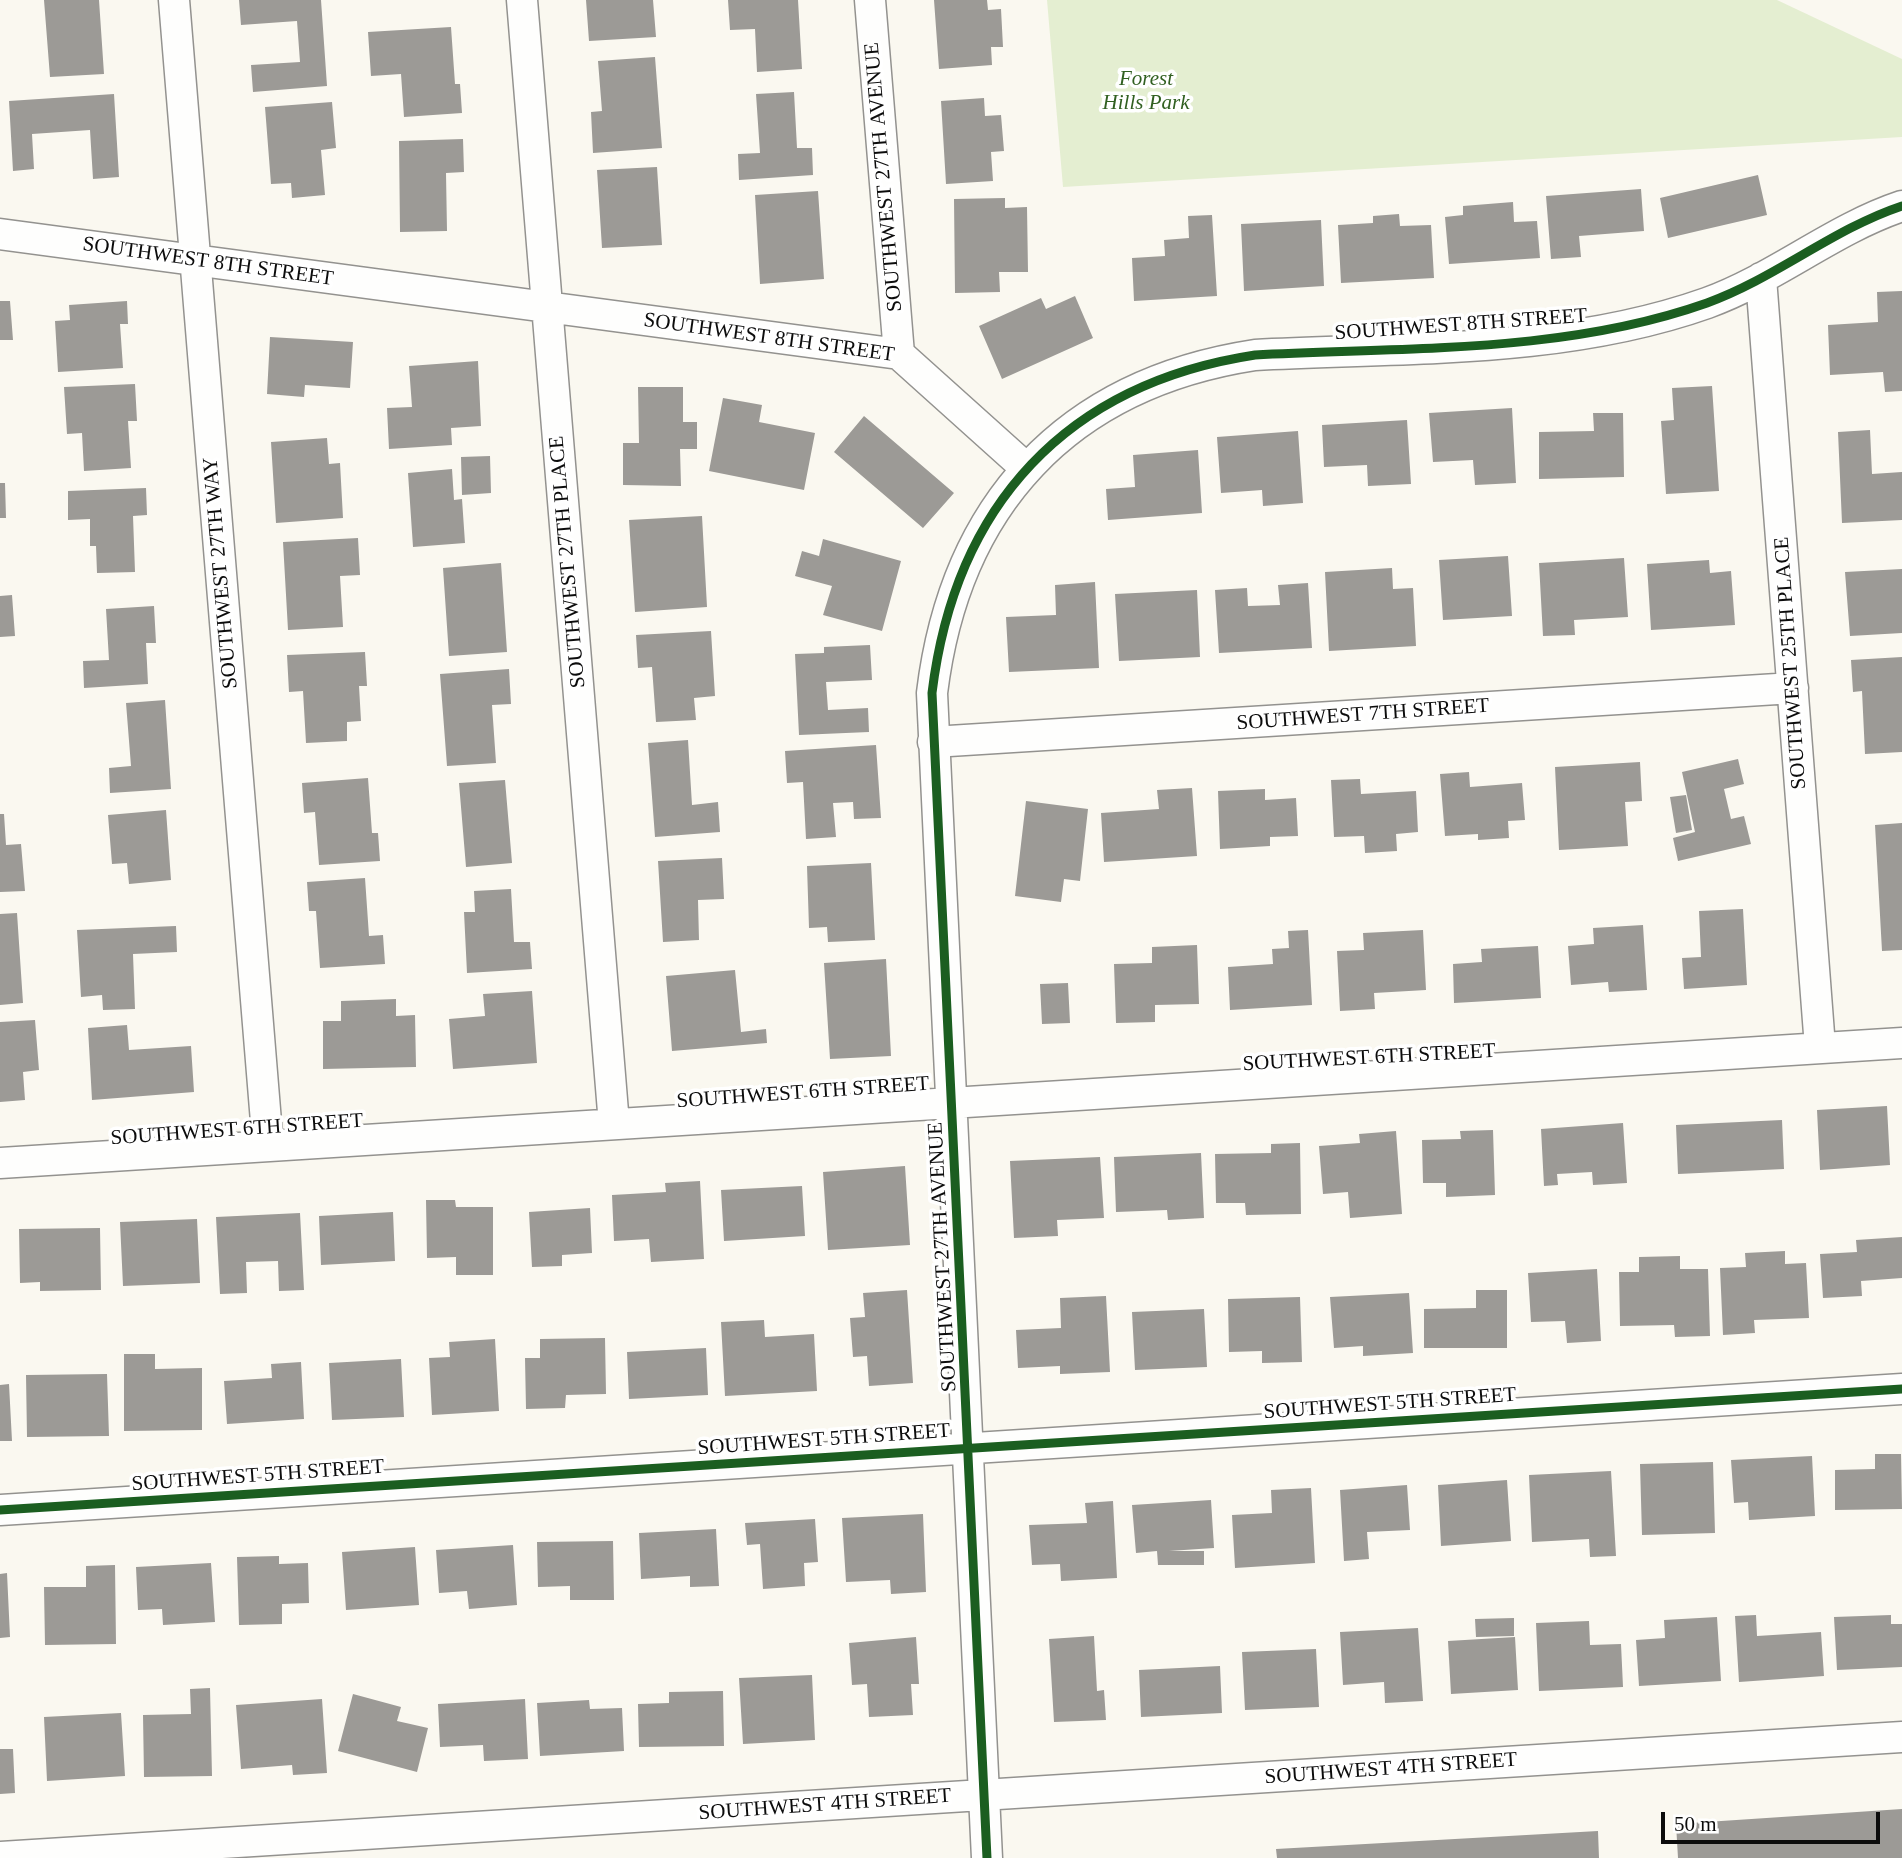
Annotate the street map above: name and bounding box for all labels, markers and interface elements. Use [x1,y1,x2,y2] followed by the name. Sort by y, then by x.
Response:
[860,41,908,313] street label: SOUTHWEST 27TH AVENUE
[1103,66,1189,116] park label: Forest Hills Park
[81,232,335,292] street label: SOUTHWEST 8TH STREET
[1334,304,1588,346] street label: SOUTHWEST 8TH STREET
[642,308,896,368] street label: SOUTHWEST 8TH STREET
[544,435,592,689] street label: SOUTHWEST 27TH PLACE
[198,456,244,690] street label: SOUTHWEST 27TH WAY
[1770,536,1812,790] street label: SOUTHWEST 25TH PLACE
[1236,694,1490,736] street label: SOUTHWEST 7TH STREET
[1242,1039,1496,1077] street label: SOUTHWEST 6TH STREET
[676,1072,930,1114] street label: SOUTHWEST 6TH STREET
[110,1109,364,1151] street label: SOUTHWEST 6TH STREET
[923,1121,963,1393] street label: SOUTHWEST 27TH AVENUE
[1263,1383,1517,1425] street label: SOUTHWEST 5TH STREET
[697,1419,951,1461] street label: SOUTHWEST 5TH STREET
[131,1455,385,1497] street label: SOUTHWEST 5TH STREET
[1264,1748,1518,1790] street label: SOUTHWEST 4TH STREET
[698,1784,952,1826] street label: SOUTHWEST 4TH STREET
[1664,1798,1883,1842] scale bar
[1674,1812,1717,1836] text: 50 m

